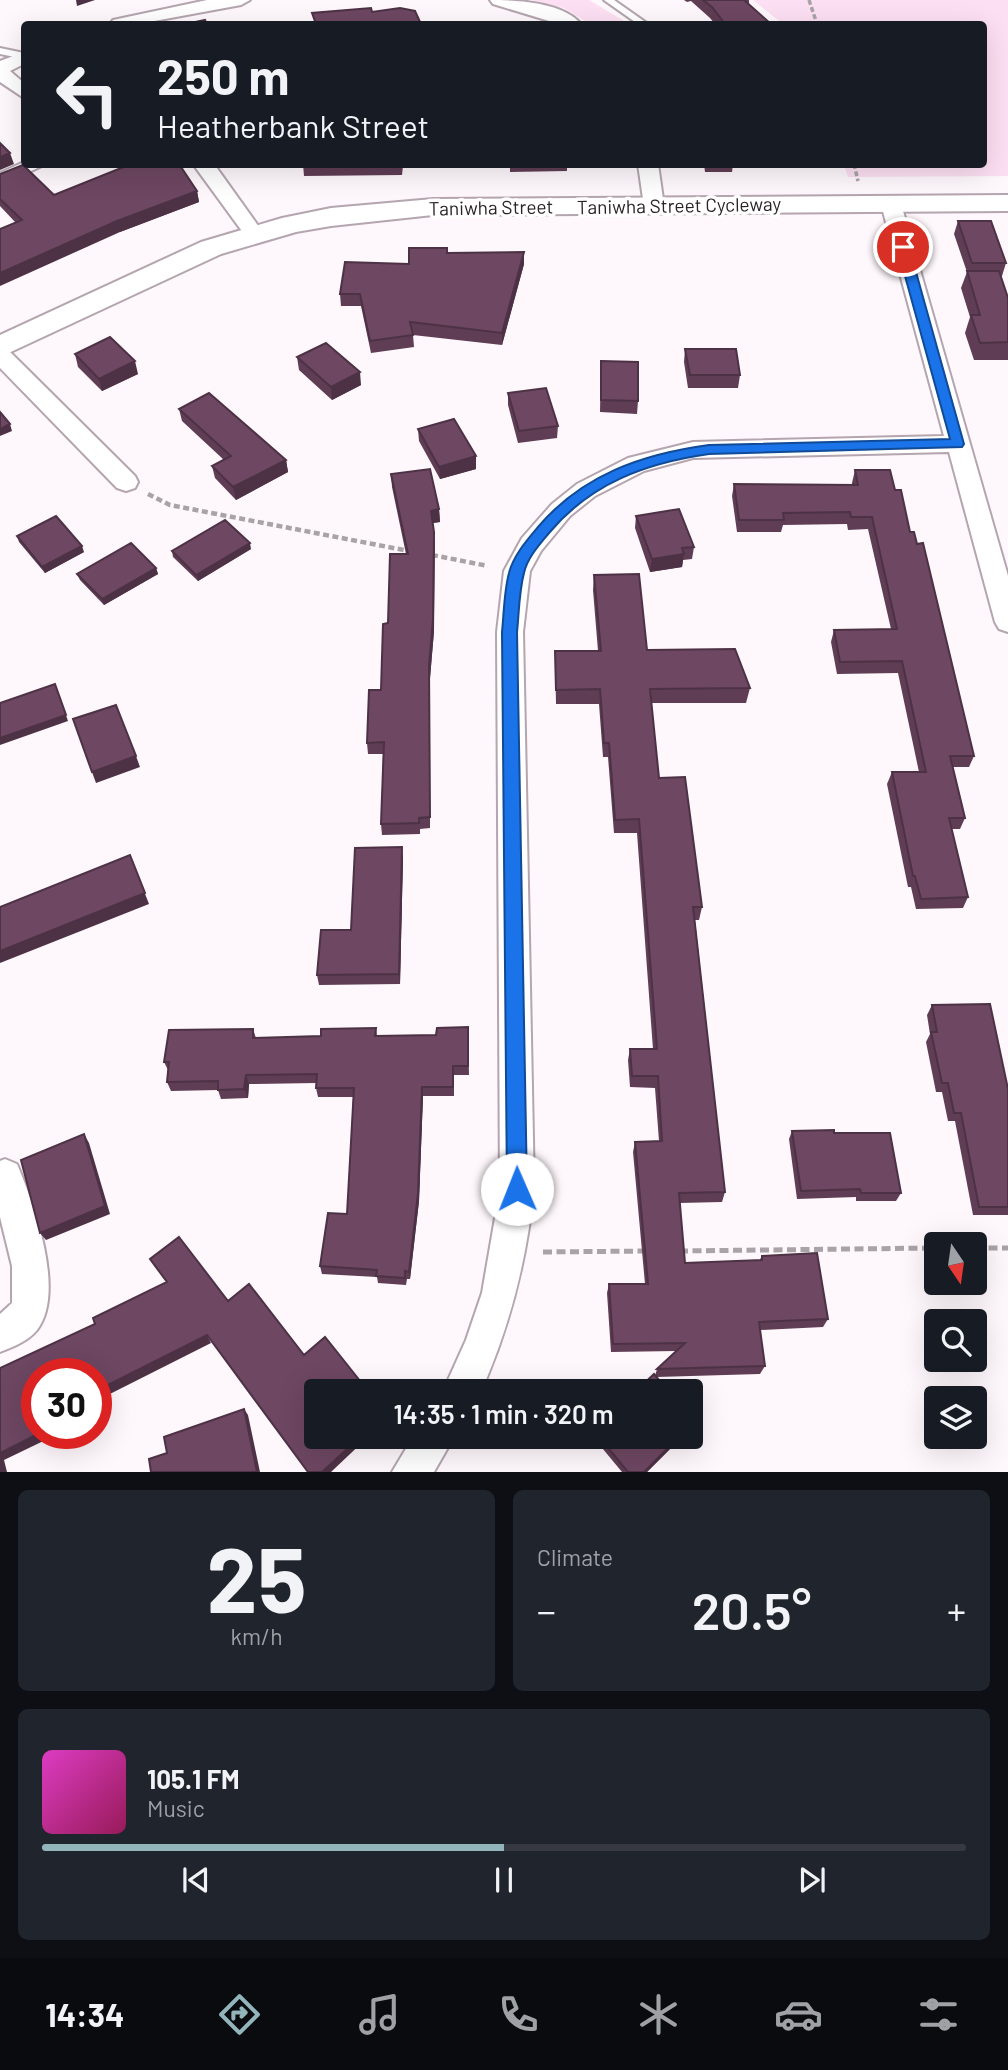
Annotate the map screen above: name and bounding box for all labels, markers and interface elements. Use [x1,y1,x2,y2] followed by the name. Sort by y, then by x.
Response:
[157,46,290,105] text: 250 m
[42,49,133,140] icon: left
[157,106,429,144] text: Heatherbank Street
[577,192,782,218] street label: Taniwha Street Cycleway
[428,194,554,220] street label: Taniwha Street
[873,217,933,277] pin
[884,228,922,266] icon: arrive
[480,1152,554,1226] position arrow
[924,1232,987,1295] north arrow
[924,1232,987,1449] map controls
[924,1309,987,1372] button: search
[21,1358,112,1449] speed limit sign: 30
[924,1386,987,1449] button: layers
[393,1398,614,1429] text: 14:35 · 1 min · 320 m
[206,1522,307,1631] text: 25
[537,1543,613,1571] text: Climate
[692,1578,811,1640] text: 20.5°
[537,1587,556,1633] text: −
[947,1587,966,1633] text: +
[230,1622,283,1650] text: km/h
[147,1763,240,1794] text: 105.1 FM
[147,1794,205,1822] text: Music
[177,1861,215,1899] icon: previous
[485,1861,523,1899] icon: pause
[793,1861,831,1899] icon: next
[215,1990,264,2039] icon: directions
[355,1990,404,2039] icon: music
[494,1990,543,2039] icon: phone
[634,1990,683,2039] icon: climate
[774,1990,823,2039] icon: car
[914,1990,963,2039] icon: filters
[45,1995,124,2033] text: 14:34

